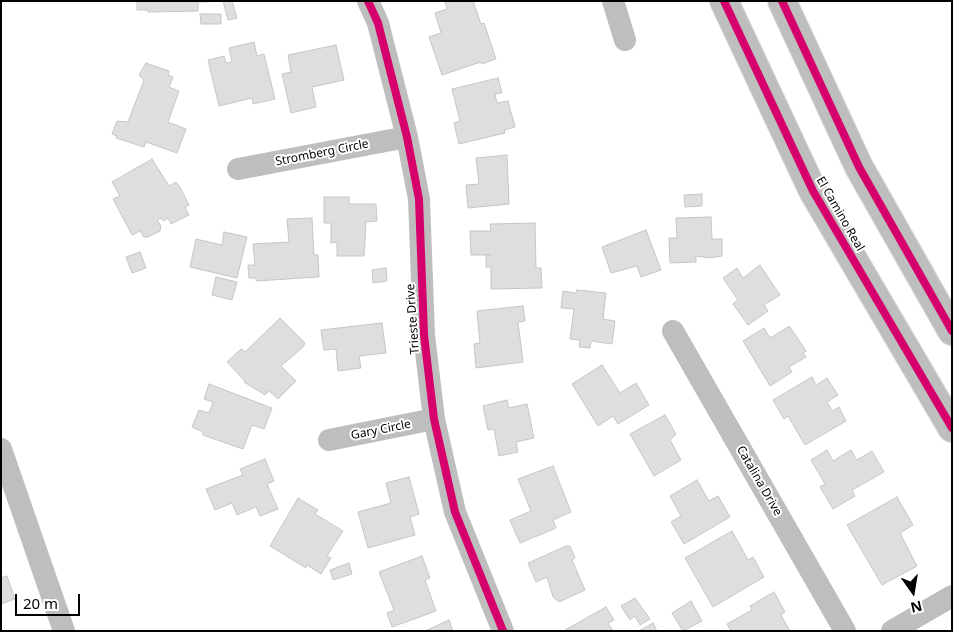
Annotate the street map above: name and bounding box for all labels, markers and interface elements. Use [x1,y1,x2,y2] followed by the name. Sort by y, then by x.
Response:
[274,137,370,169] street label: Stromberg Circle
[813,174,867,254] street label: El Camino Real
[403,283,423,355] street label: Trieste Drive
[350,417,412,443] street label: Gary Circle
[733,443,785,519] street label: Catalina Drive
[888,567,938,617] north arrow
[18,584,82,616] scale bar
[23,593,58,613] text: 20 m
[909,597,924,618] text: N

